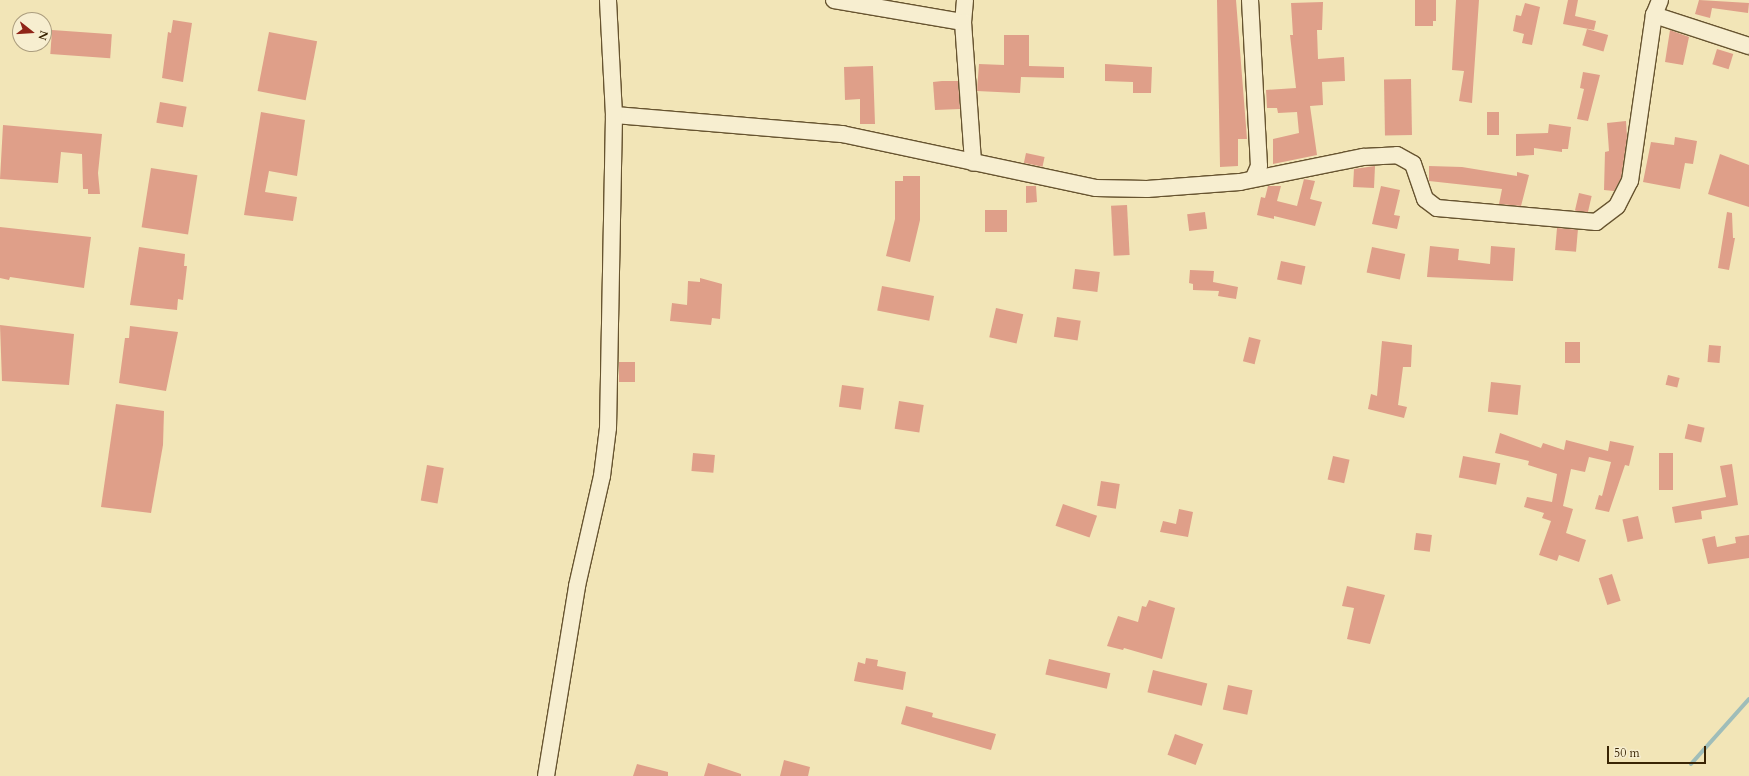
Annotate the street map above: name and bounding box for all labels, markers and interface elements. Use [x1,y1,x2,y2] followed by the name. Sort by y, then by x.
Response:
[12,12,52,52] north arrow
[34,29,52,42] text: N
[1609,738,1708,764] scale bar
[1614,745,1640,761] text: 50 m

